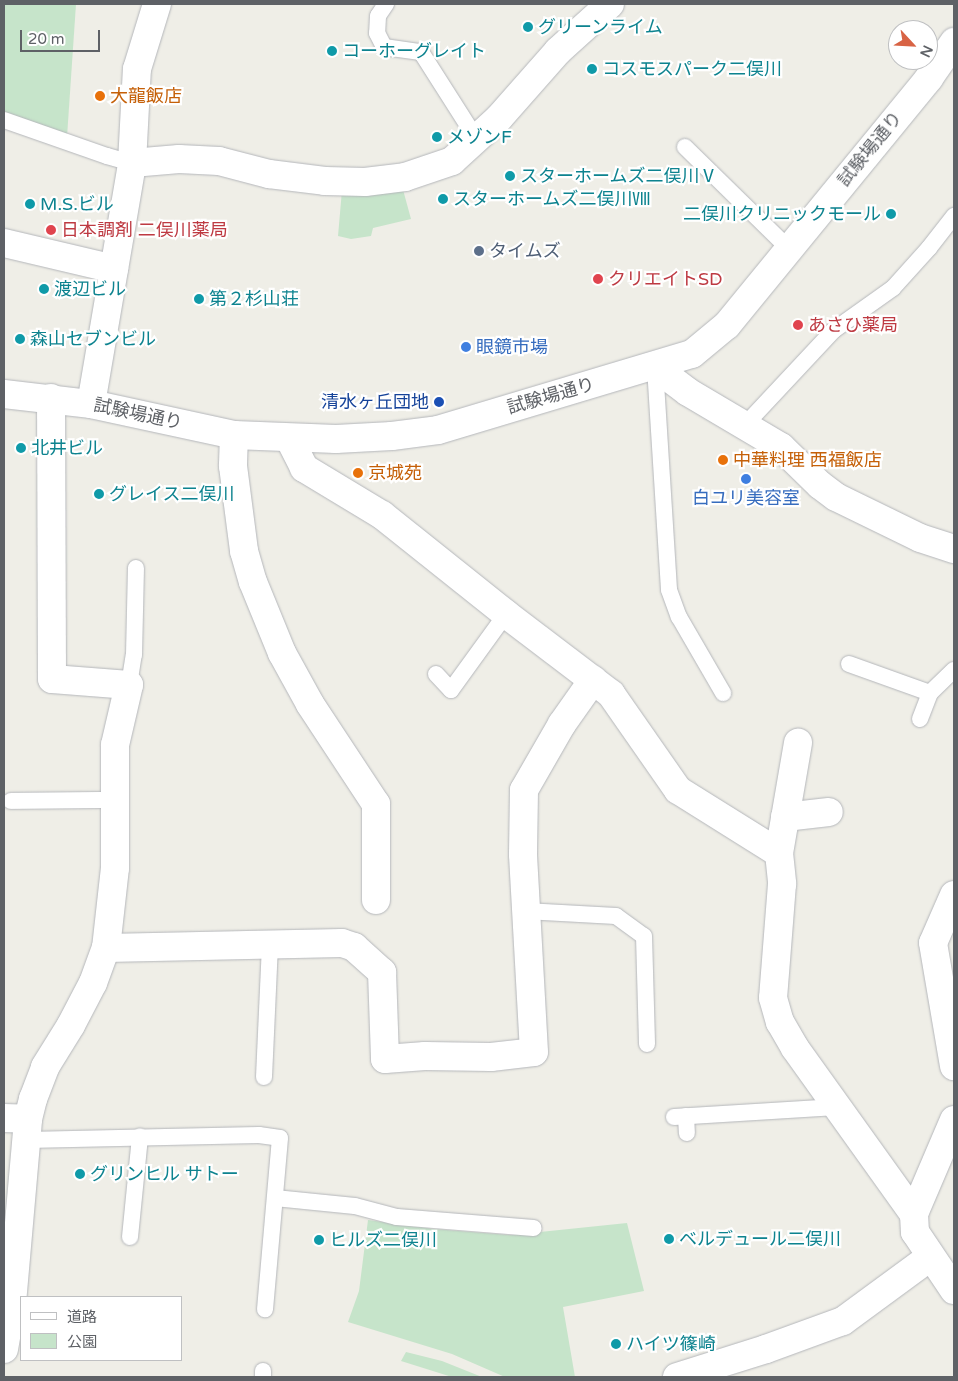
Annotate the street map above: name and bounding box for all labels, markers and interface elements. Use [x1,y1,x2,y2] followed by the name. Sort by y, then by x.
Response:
[538,16,664,38] place label: グリーンライム
[22,20,102,52] scale bar
[888,20,938,70] north arrow
[522,21,534,33] marker: グリーンライム
[28,30,65,48] text: 20 m
[342,40,486,62] place label: コーホーグレイト
[916,42,936,60] text: N
[326,45,338,57] marker: コーホーグレイト
[602,58,782,80] place label: コスモスパーク二俣川
[586,63,598,75] marker: コスモスパーク二俣川
[110,85,182,107] place label: 大龍飯店
[94,90,106,102] marker: 大龍飯店
[833,107,907,191] street label: 試験場通り
[447,126,512,148] place label: メゾンF
[431,131,443,143] marker: メゾンF
[520,165,718,187] place label: スターホームズ二俣川Ⅴ
[504,170,516,182] marker: スターホームズ二俣川Ⅴ
[453,188,651,210] place label: スターホームズ二俣川Ⅷ
[40,193,114,215] place label: M.S.ビル
[437,193,449,205] marker: スターホームズ二俣川Ⅷ
[24,198,36,210] marker: M.S.ビル
[683,203,881,225] place label: 二俣川クリニックモール
[885,208,897,220] marker: 二俣川クリニックモール
[61,219,228,241] place label: 日本調剤 二俣川薬局
[45,224,57,236] marker: 日本調剤 二俣川薬局
[489,240,561,262] place label: タイムズ
[473,245,485,257] marker: タイムズ
[608,268,723,290] place label: クリエイトSD
[592,273,604,285] marker: クリエイトSD
[54,278,126,300] place label: 渡辺ビル
[38,283,50,295] marker: 渡辺ビル
[209,288,299,310] place label: 第２杉山荘
[193,293,205,305] marker: 第２杉山荘
[808,314,898,336] place label: あさひ薬局
[792,319,804,331] marker: あさひ薬局
[30,328,156,350] place label: 森山セブンビル
[14,333,26,345] marker: 森山セブンビル
[476,336,548,358] place label: 眼鏡市場
[460,341,472,353] marker: 眼鏡市場
[505,373,597,419] street label: 試験場通り
[321,391,429,413] place label: 清水ヶ丘団地
[92,394,184,434] street label: 試験場通り
[433,396,445,408] marker: 清水ヶ丘団地
[31,437,103,459] place label: 北井ビル
[15,442,27,454] marker: 北井ビル
[733,449,882,471] place label: 中華料理 西福飯店
[717,454,729,466] marker: 中華料理 西福飯店
[368,462,422,484] place label: 京城苑
[352,467,364,479] marker: 京城苑
[740,473,752,485] marker: 白ユリ美容室
[109,483,235,505] place label: グレイス二俣川
[692,487,800,509] place label: 白ユリ美容室
[93,488,105,500] marker: グレイス二俣川
[90,1163,239,1185] place label: グリンヒル サトー
[74,1168,86,1180] marker: グリンヒル サトー
[679,1228,841,1250] place label: ベルデュール二俣川
[329,1229,437,1251] place label: ヒルズ二俣川
[663,1233,675,1245] marker: ベルデュール二俣川
[313,1234,325,1246] marker: ヒルズ二俣川
[20,1296,182,1361] legend
[67,1308,97,1326] text: 道路
[67,1333,97,1351] text: 公園
[626,1333,716,1355] place label: ハイツ篠崎
[610,1338,622,1350] marker: ハイツ篠崎

